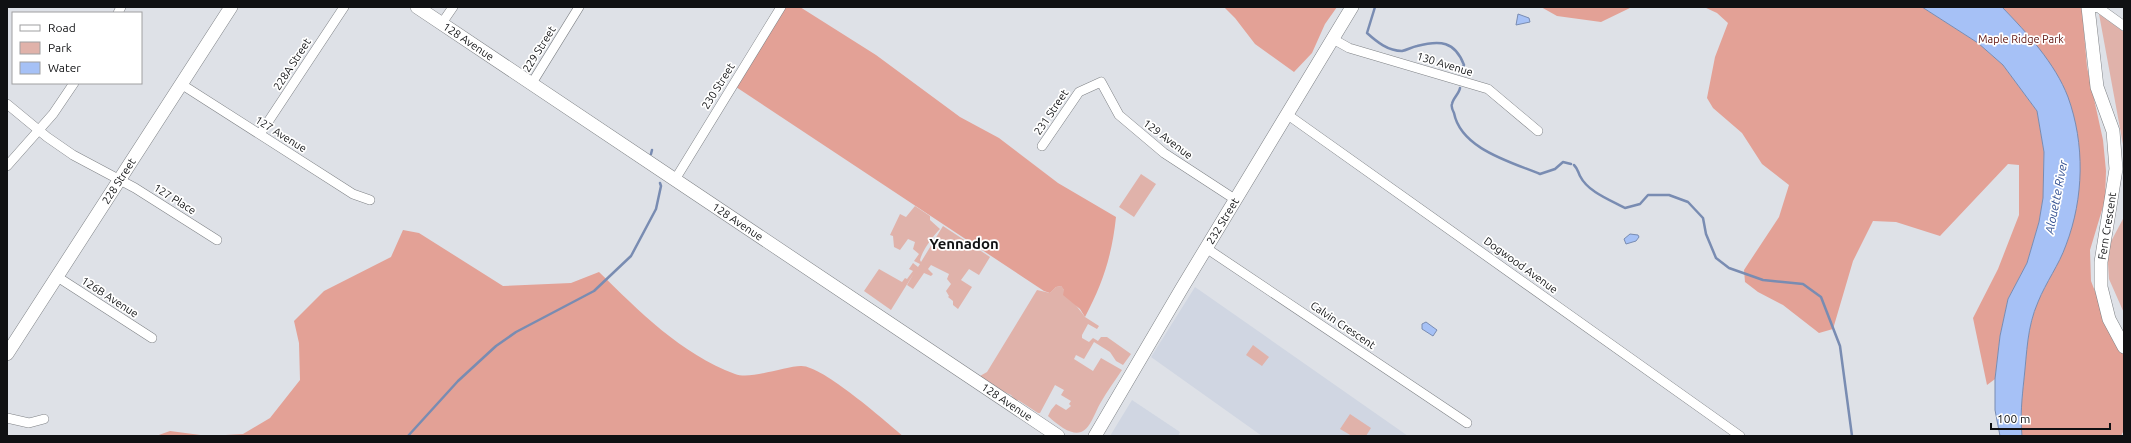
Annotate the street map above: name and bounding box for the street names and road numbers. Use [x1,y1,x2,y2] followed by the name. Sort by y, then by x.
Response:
[441,20,496,63] street label: 128 Avenue
[520,23,558,74] street label: 229 Street
[271,35,313,92] street label: 228A Street
[1415,50,1475,78] street label: 130 Avenue
[699,60,737,111] street label: 230 Street
[1032,87,1071,137] street label: 231 Street
[253,113,309,155] street label: 127 Avenue
[1141,117,1195,161] street label: 129 Avenue
[100,155,138,206] street label: 228 Street
[152,181,198,217] street label: 127 Place
[2096,191,2118,261] street label: Fern Crescent
[1204,195,1241,246] street label: 232 Street
[710,200,765,243] street label: 128 Avenue
[1482,234,1560,296] street label: Dogwood Avenue
[79,274,141,320] street label: 126B Avenue
[1308,299,1378,351] street label: Calvin Crescent
[979,381,1035,423] street label: 128 Avenue

